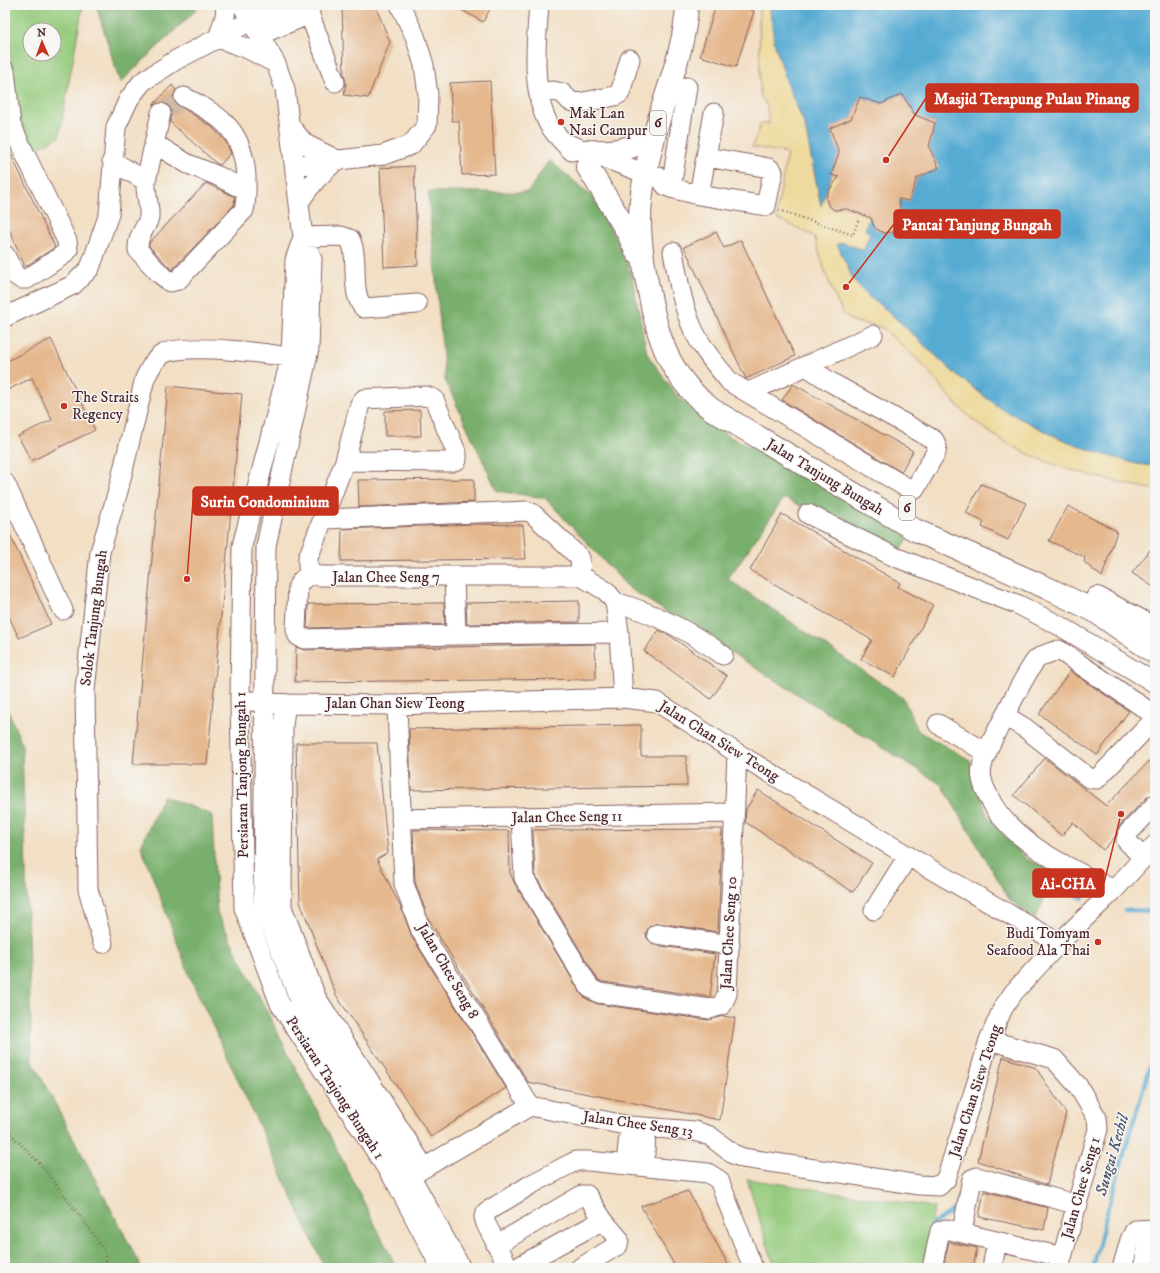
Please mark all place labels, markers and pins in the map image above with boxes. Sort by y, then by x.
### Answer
callout: Masjid Terapung Pulau Pinang [926,84,1138,112]
place label: Mak Lan Nasi Campur [569,104,648,140]
marker: Mak Lan Nasi Campur [556,117,566,127]
callout: Pantai Tanjung Bungah [894,210,1060,238]
place label: The Straits Regency [72,388,139,424]
marker: The Straits Regency [59,401,69,411]
callout: Surin Condominium [193,487,338,515]
callout: Ai-CHA [1033,869,1104,897]
place label: Budi Tomyam Seafood Ala Thai [986,924,1090,960]
marker: Budi Tomyam Seafood Ala Thai [1093,937,1103,947]

